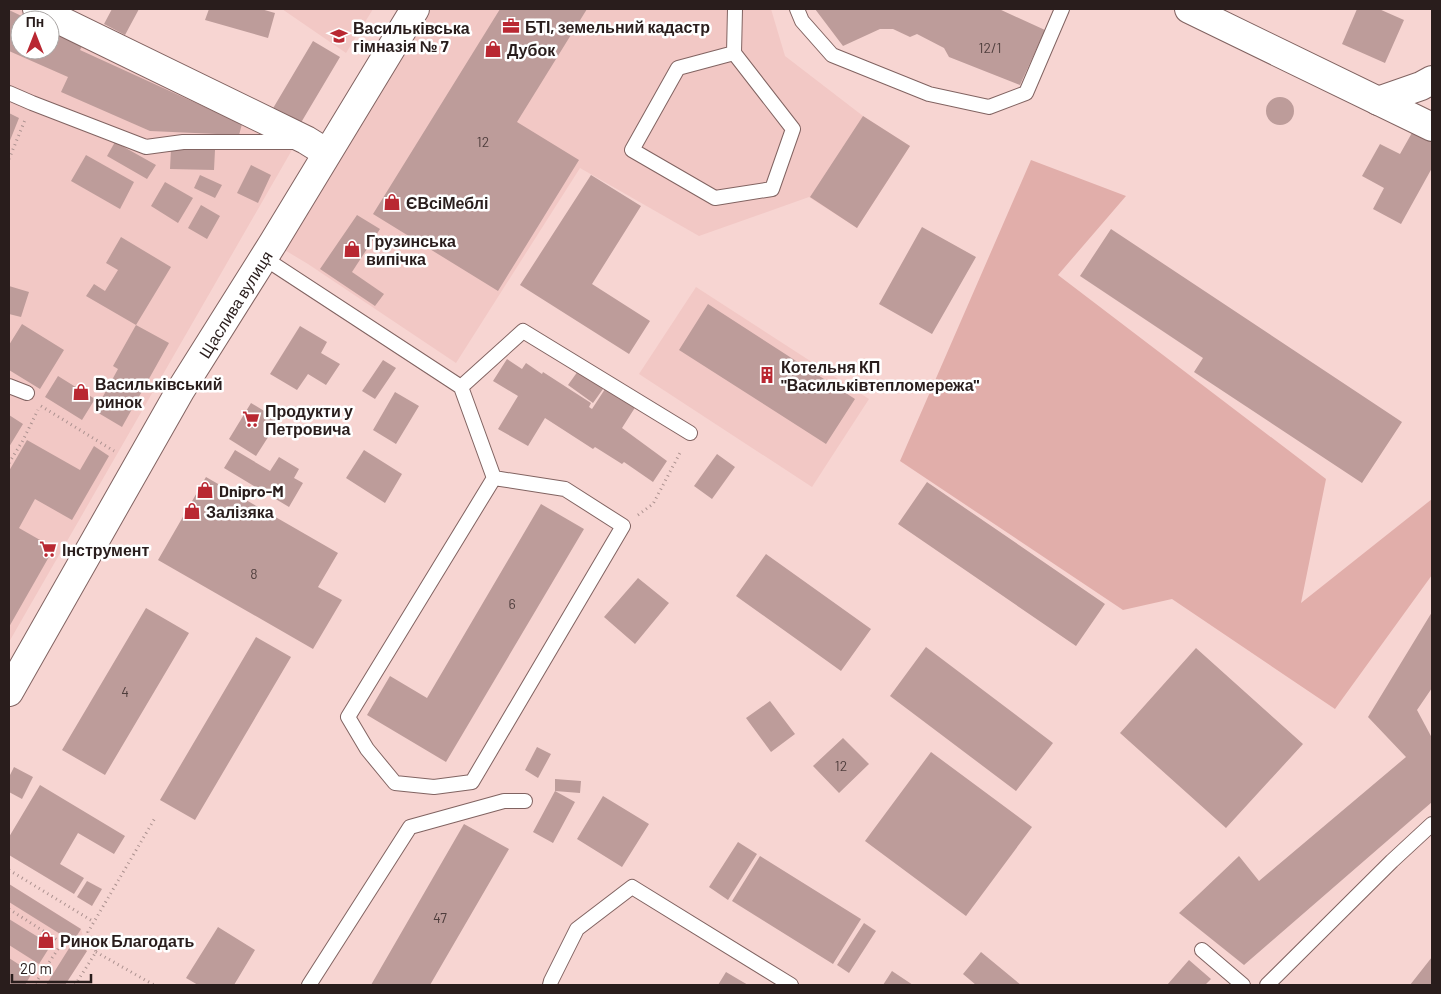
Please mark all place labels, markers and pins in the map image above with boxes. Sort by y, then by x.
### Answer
office icon: БТІ, земельний кадастр [501,16,521,36]
place label: БТІ, земельний кадастр [525,17,710,36]
place label: Васильківська гімназія № 7 [353,18,470,55]
school or university icon: Васильківська гімназія № 7 [329,26,349,46]
shop icon: Дубок [483,39,503,59]
place label: Дубок [507,40,556,59]
shop icon: ЄВсіМеблі [382,192,402,212]
place label: ЄВсіМеблі [406,193,488,212]
place label: Грузинська випічка [366,231,456,268]
shop icon: Грузинська випічка [342,239,362,259]
place label: Котельня КП "Васильківтепломережа" [781,357,980,394]
building icon: Котельня КП "Васильківтепломережа" [757,365,777,385]
place label: Васильківський ринок [95,374,223,411]
shop icon: Васильківський ринок [71,382,91,402]
place label: Продукти у Петровича [265,401,353,438]
supermarket icon: Продукти у Петровича [241,409,261,429]
shop icon: Dnipro-M [195,480,215,500]
place label: Dnipro-M [219,481,284,500]
shop icon: Залізяка [182,501,202,521]
place label: Залізяка [206,502,274,521]
supermarket icon: Інструмент [38,539,58,559]
place label: Інструмент [62,540,149,559]
shop icon: Ринок Благодать [36,930,56,950]
place label: Ринок Благодать [60,931,195,950]

